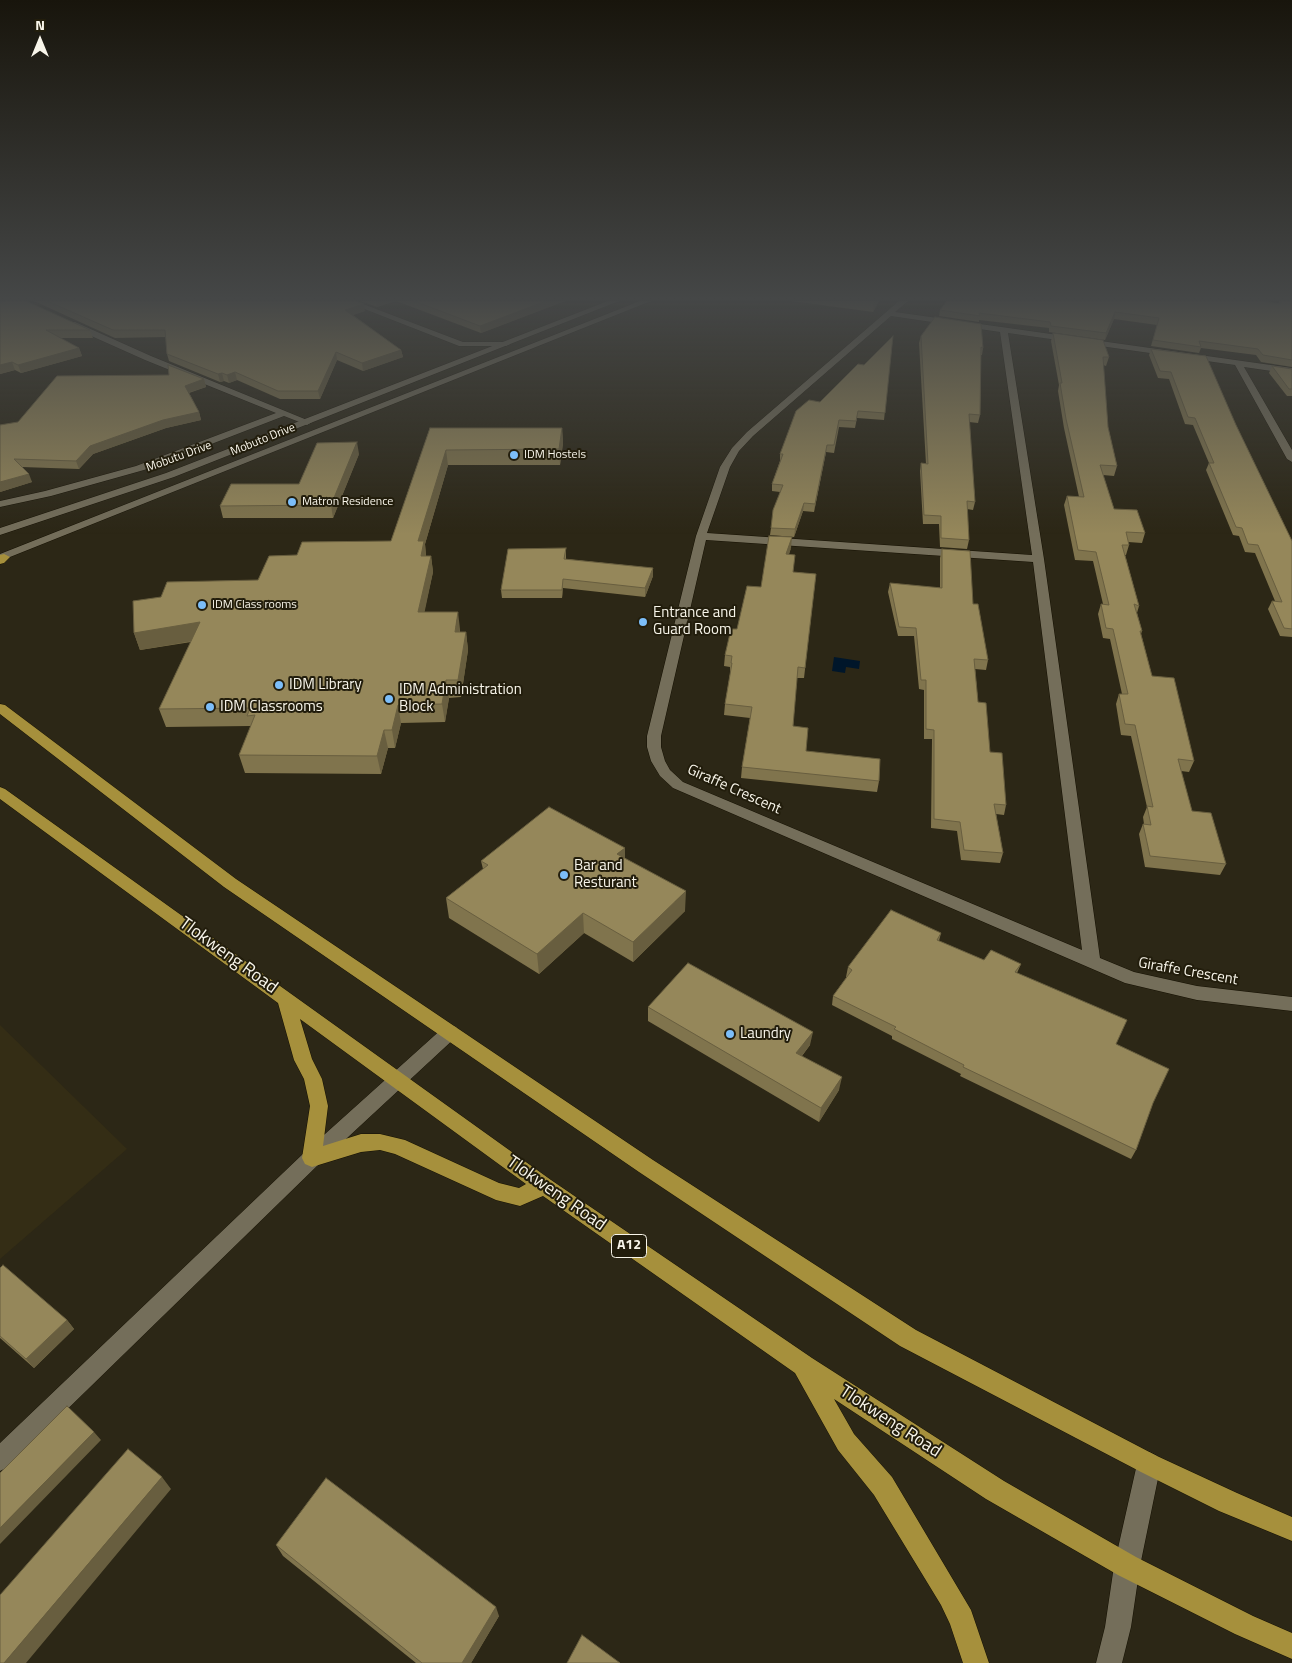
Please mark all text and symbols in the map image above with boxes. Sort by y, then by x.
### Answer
text: N [35,14,45,35]
north arrow [15,15,65,65]
street label: Mobuto Drive [229,420,297,460]
street label: Mobutu Drive [144,439,214,475]
place label: IDM Hostels [524,448,586,462]
marker: IDM Hostels [508,449,520,461]
place label: Matron Residence [302,495,393,509]
marker: Matron Residence [286,496,298,508]
place label: IDM Class rooms [212,598,297,612]
marker: IDM Class rooms [196,599,208,611]
place label: Entrance and Guard Room [653,604,736,639]
marker: Entrance and Guard Room [637,616,649,628]
place label: IDM Library [289,676,362,694]
marker: IDM Library [273,679,285,691]
place label: IDM Administration Block [399,681,522,716]
marker: IDM Administration Block [383,693,395,705]
place label: IDM Classrooms [220,698,323,716]
marker: IDM Classrooms [204,701,216,713]
street label: Giraffe Crescent [684,761,784,819]
place label: Bar and Resturant [574,857,637,892]
marker: Bar and Resturant [558,869,570,881]
street label: Tlokweng Road [175,913,281,999]
street label: Giraffe Crescent [1137,954,1239,990]
place label: Laundry [740,1025,791,1043]
marker: Laundry [724,1028,736,1040]
street label: Tlokweng Road [502,1152,610,1236]
road number: A12 [612,1234,646,1258]
street label: Tlokweng Road [835,1381,945,1463]

